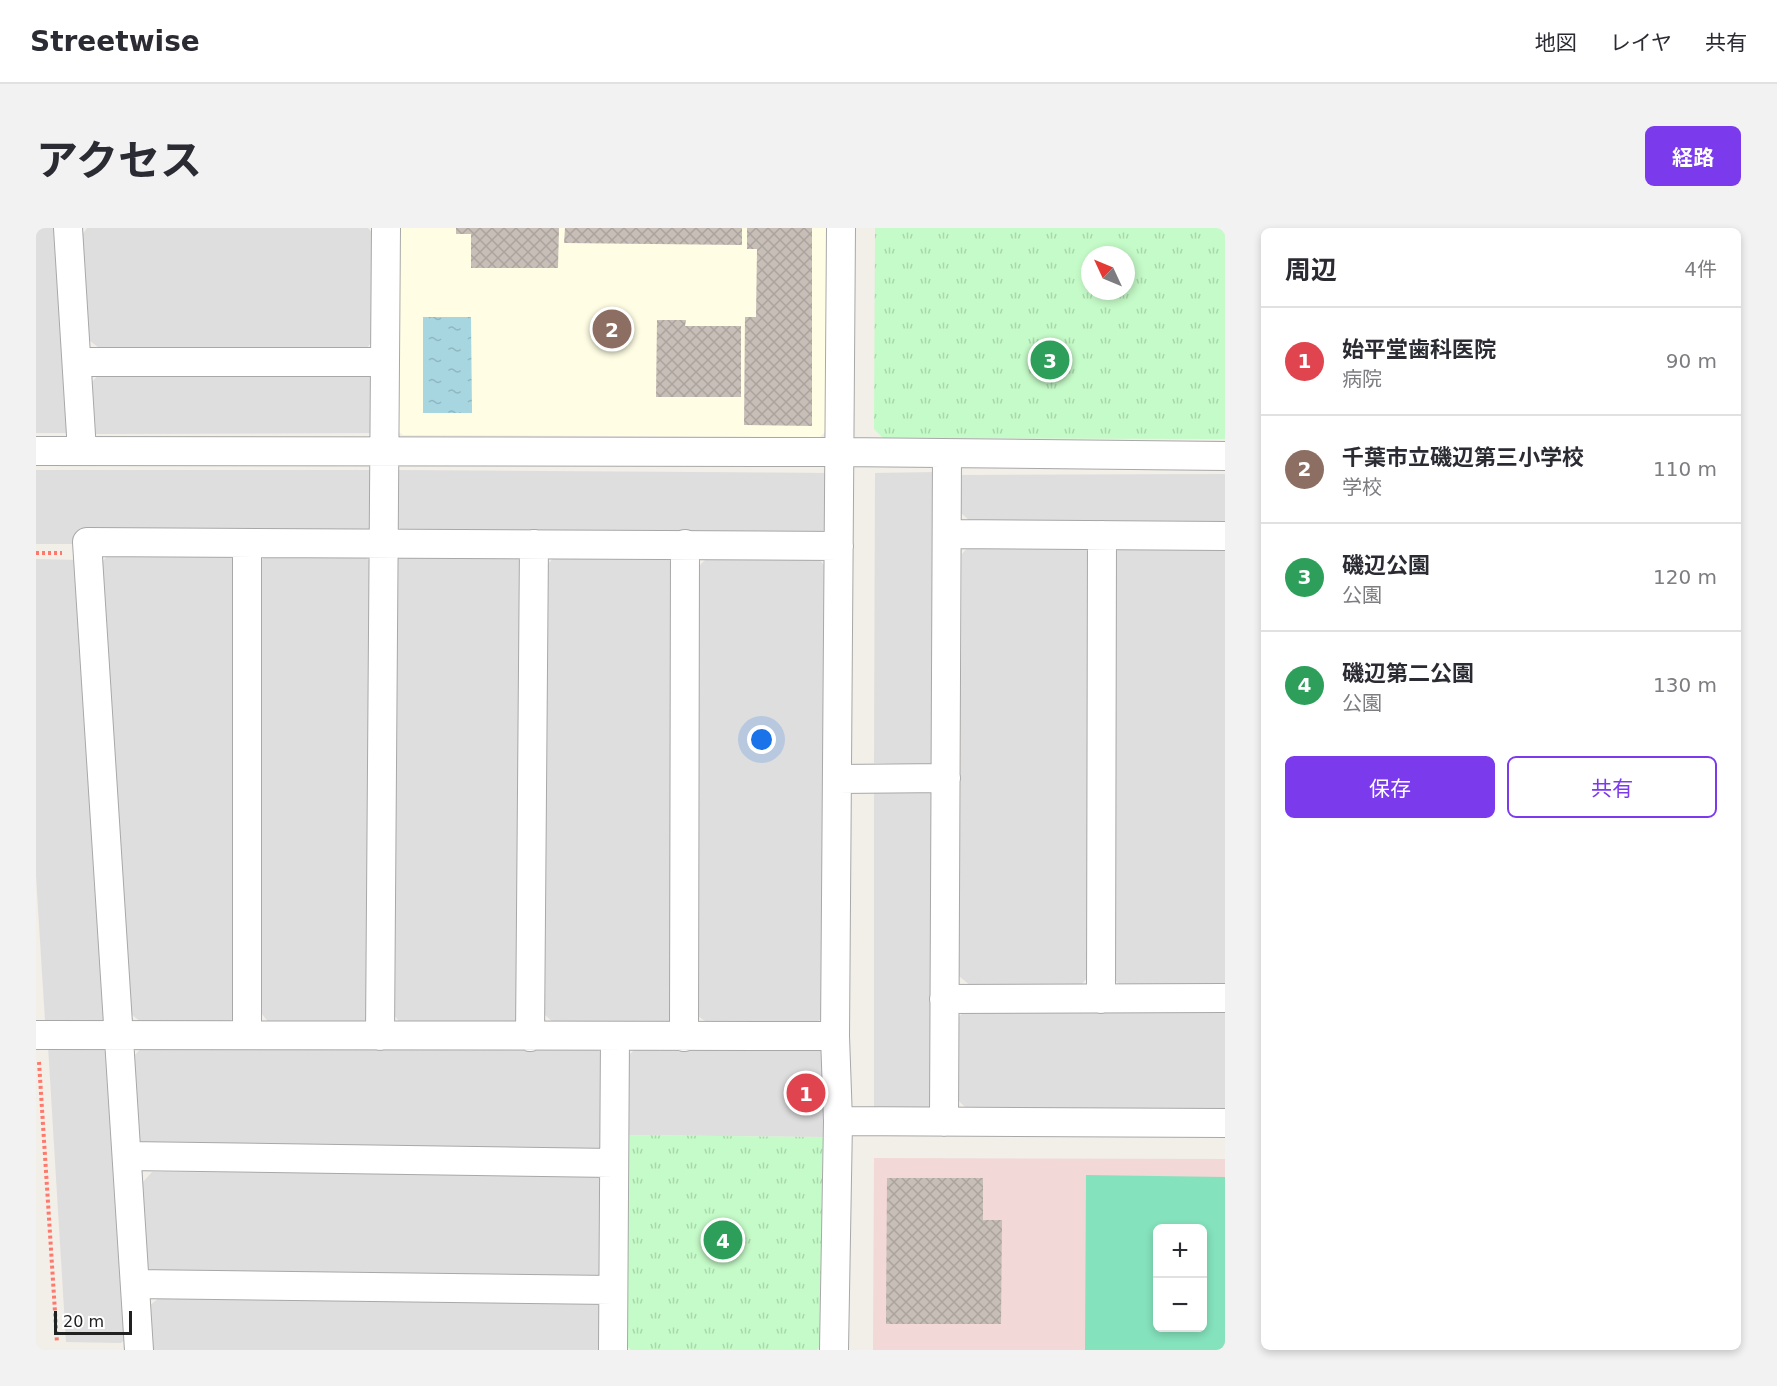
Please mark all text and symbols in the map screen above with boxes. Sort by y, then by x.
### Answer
text: Streetwise [30,25,200,58]
text: 地図 [1535,31,1577,55]
text: レイヤ [1610,31,1672,55]
text: 共有 [1705,31,1747,55]
button: 経路 [1645,126,1741,186]
text: アクセス [36,136,202,185]
north arrow [1081,246,1135,300]
text: 周辺 [1285,255,1337,285]
text: 4件 [1684,257,1717,281]
pin: 2 [592,306,632,352]
text: 始平堂歯科医院 [1342,337,1496,362]
pin: 3 [1030,338,1070,382]
text: 1 [1298,349,1311,373]
text: 90 m [1666,349,1717,373]
text: 病院 [1342,367,1382,391]
text: 千葉市立磯辺第三小学校 [1342,445,1584,470]
text: 2 [1298,457,1311,481]
text: 110 m [1653,457,1717,481]
text: 学校 [1342,475,1382,499]
text: 磯辺公園 [1342,553,1430,578]
text: 3 [1298,565,1311,589]
text: 120 m [1653,565,1717,589]
text: 公園 [1342,583,1382,607]
text: 磯辺第二公園 [1342,661,1474,686]
text: 4 [1298,673,1311,697]
text: 130 m [1653,673,1717,697]
text: 公園 [1342,691,1382,715]
your location [747,725,776,754]
button: 保存 [1285,756,1495,818]
button: 共有 [1507,756,1717,818]
pin: 1 [786,1070,826,1116]
pin: 4 [704,1218,742,1262]
map controls [1153,1224,1207,1332]
button: + [1153,1224,1207,1278]
button: − [1153,1278,1207,1332]
scale bar [54,1308,132,1336]
text: 20 m [63,1312,104,1331]

